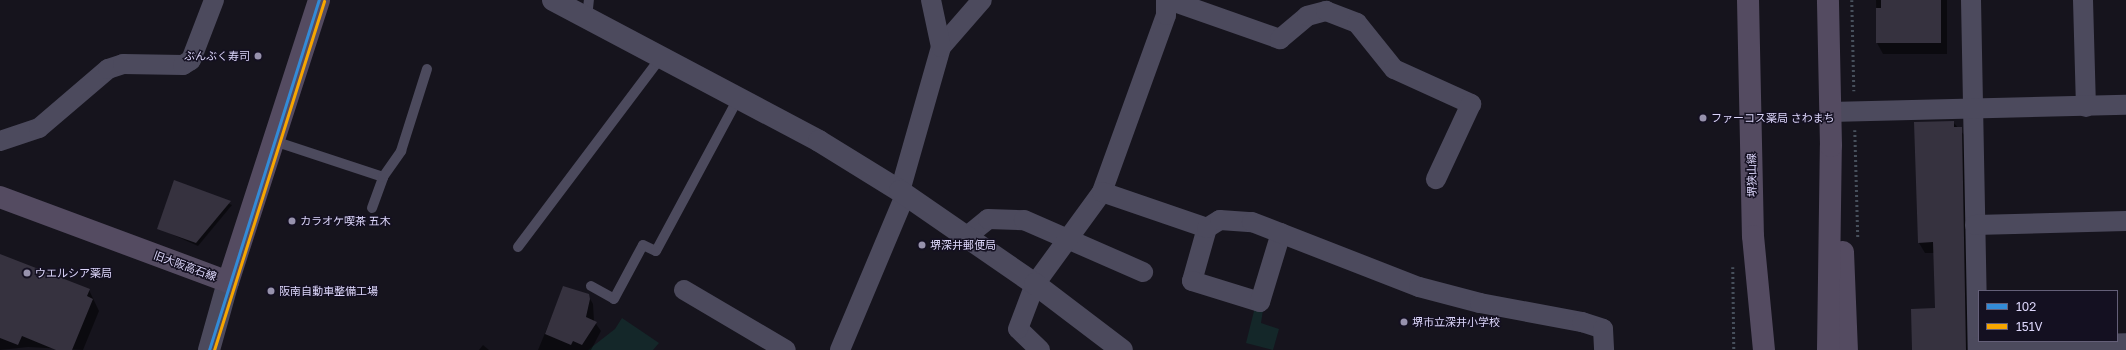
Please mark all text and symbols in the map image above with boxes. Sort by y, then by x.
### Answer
place label: ぶんぶく寿司 [184,49,250,63]
marker: ぶんぶく寿司 [253,51,263,61]
place label: ファーコス薬局 さわまち [1711,111,1835,125]
marker: ファーコス薬局 さわまち [1698,113,1708,123]
street label: 堺狭山線 [1745,153,1759,197]
place label: カラオケ喫茶 五木 [300,214,391,228]
marker: カラオケ喫茶 五木 [287,216,297,226]
place label: 堺深井郵便局 [930,238,996,252]
marker: 堺深井郵便局 [917,240,927,250]
street label: 旧大阪高石線 [152,249,218,283]
place label: ウエルシア薬局 [35,266,112,280]
marker: ウエルシア薬局 [22,268,32,278]
place label: 阪南自動車整備工場 [279,284,378,298]
marker: 阪南自動車整備工場 [266,286,276,296]
legend [1978,290,2118,342]
text: 102 [2016,299,2036,314]
place label: 堺市立深井小学校 [1412,315,1500,329]
marker: 堺市立深井小学校 [1399,317,1409,327]
text: 151V [2016,319,2043,334]

